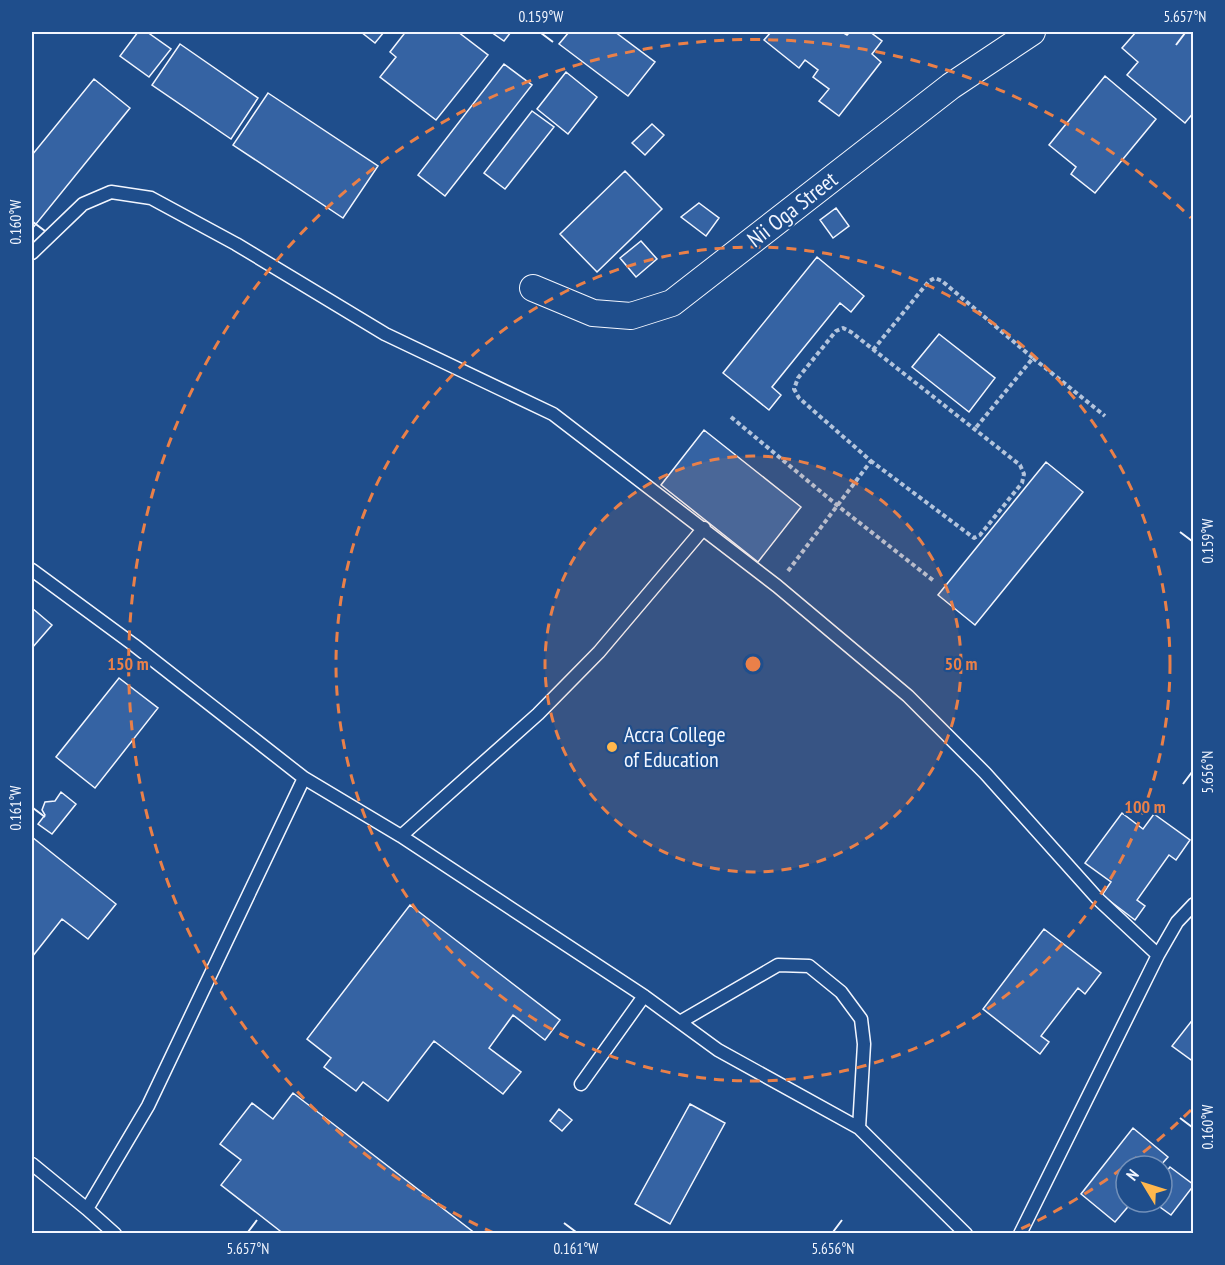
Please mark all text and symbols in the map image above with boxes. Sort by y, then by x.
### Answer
text: 0.159°W [519,7,563,26]
text: 5.657°N [1164,7,1206,26]
street label: Nii Oga Street [741,165,843,253]
text: 0.160°W [6,200,25,244]
text: 0.159°W [1198,519,1217,563]
text: 150 m [107,652,149,675]
text: 50 m [945,652,977,675]
centre of rings [743,654,763,674]
place label: Accra College of Education [624,720,726,773]
marker: Accra College of Education [605,740,619,754]
text: 5.656°N [1198,751,1217,793]
text: 0.161°W [6,786,25,830]
text: 100 m [1124,795,1166,818]
text: 0.160°W [1198,1105,1217,1149]
north arrow [1114,1154,1174,1214]
text: N [1122,1165,1143,1184]
text: 5.657°N [227,1239,269,1258]
text: 0.161°W [554,1239,598,1258]
text: 5.656°N [812,1239,854,1258]

